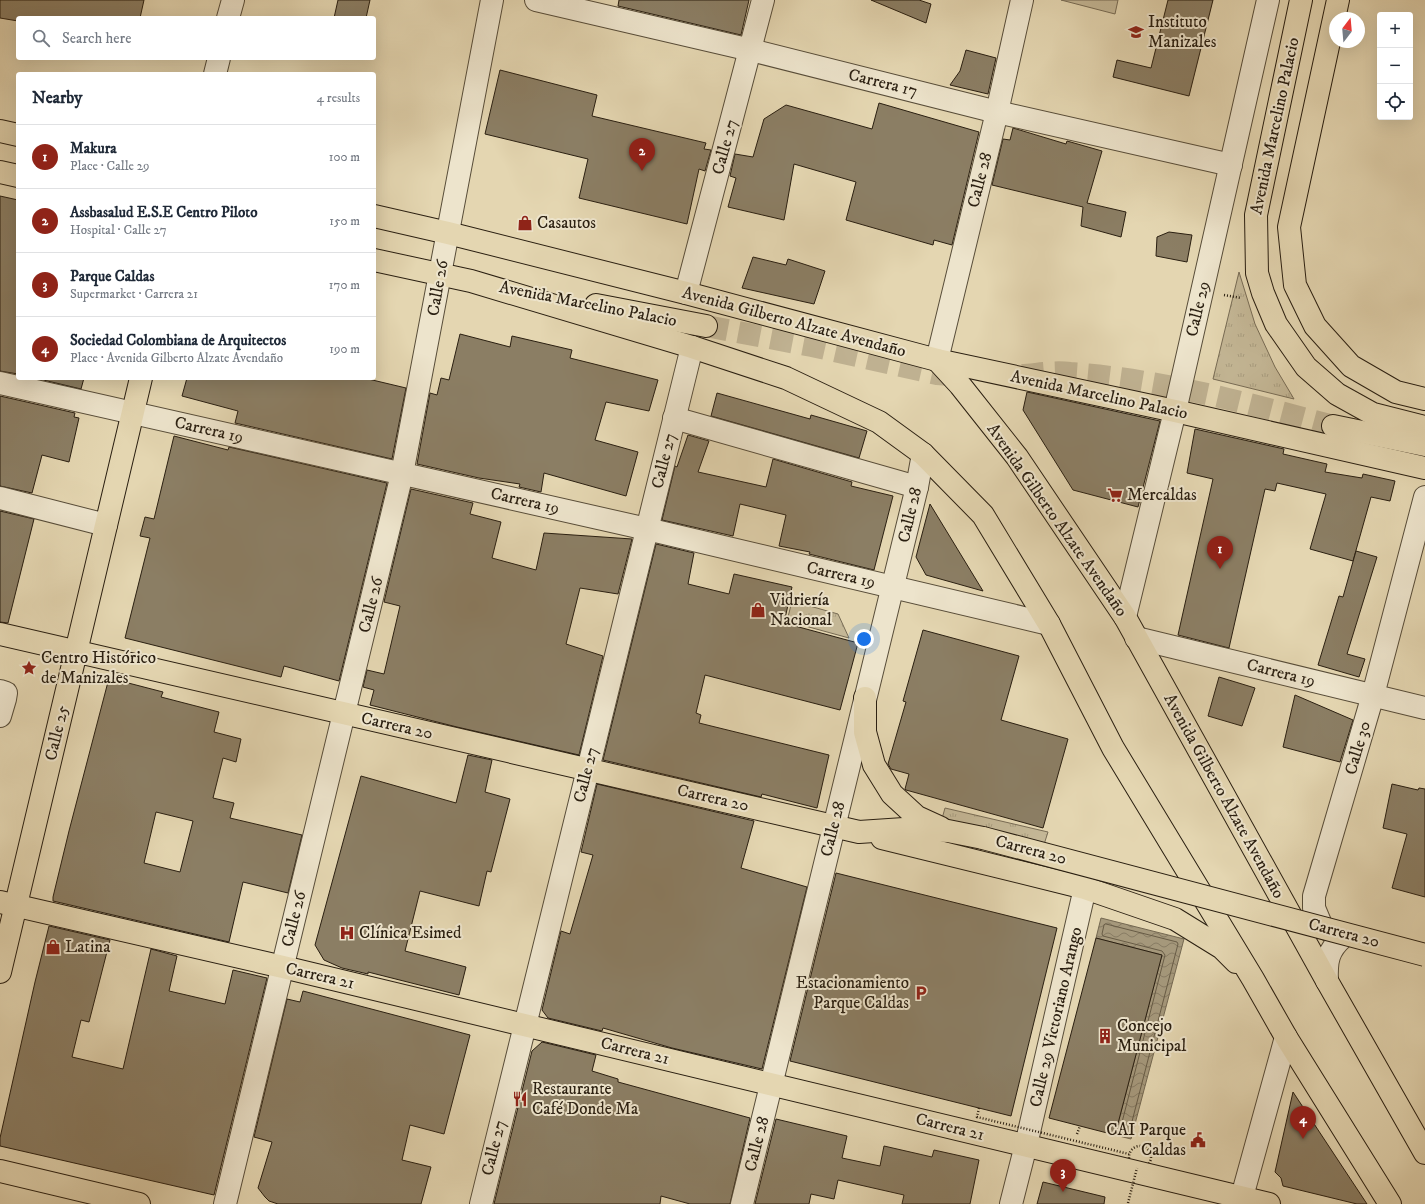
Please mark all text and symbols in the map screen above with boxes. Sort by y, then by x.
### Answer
place label: Instituto Manizales [1148,11,1217,53]
north arrow [1329,12,1365,48]
map controls [1377,12,1413,120]
button: + [1377,12,1413,48]
search box [16,16,376,60]
school or university icon: Instituto Manizales [1127,23,1145,41]
icon: search [30,27,52,49]
text: Search here [62,29,131,48]
street label: Avenida Marcelino Palacio [1245,35,1305,217]
button: − [1377,48,1413,84]
street label: Carrera 17 [846,64,920,102]
button: locate [1377,84,1413,120]
text: Nearby [32,87,82,109]
text: 4 results [317,90,360,106]
street label: Calle 27 [707,117,743,177]
pin: 2 [629,138,655,171]
text: Makura [70,139,117,158]
text: 1 [43,149,47,165]
text: 100 m [329,149,360,165]
street label: Calle 28 [963,150,997,210]
text: Place · Calle 29 [70,158,150,174]
text: Assbasalud E.S.E Centro Piloto [70,203,257,222]
place label: Casautos [537,212,596,234]
text: 2 [42,213,48,229]
text: 150 m [329,213,360,229]
shop icon: Casautos [516,214,534,232]
text: Hospital · Calle 27 [70,222,167,238]
street label: Calle 26 [422,257,454,318]
text: Parque Caldas [70,267,154,286]
street label: Avenida Marcelino Palacio [497,276,679,332]
text: 3 [43,277,47,293]
text: 170 m [329,277,360,293]
street label: Calle 29 [1181,279,1215,339]
street label: Avenida Gilberto Alzate Avendaño [680,281,908,363]
text: Supermarket · Carrera 21 [70,286,198,302]
text: Sociedad Colombiana de Arquitectos [70,331,286,350]
text: 4 [41,341,49,357]
text: 190 m [329,341,360,357]
text: Place · Avenida Gilberto Alzate Avendaño [70,350,283,366]
street label: Avenida Marcelino Palacio [1008,365,1190,425]
street label: Carrera 19 [172,411,246,449]
street label: Avenida Gilberto Alzate Avendaño [982,419,1132,621]
street label: Calle 27 [647,431,681,491]
street label: Carrera 19 [488,482,562,520]
place label: Mercaldas [1127,484,1197,506]
street label: Calle 28 [893,485,927,545]
supermarket icon: Mercaldas [1106,486,1124,504]
pin: 1 [1207,536,1233,569]
street label: Carrera 19 [804,556,878,594]
street label: Calle 26 [353,574,389,635]
place label: Vidriería Nacional [769,589,832,631]
shop icon: Vidriería Nacional [749,601,767,619]
your location [854,629,874,649]
place label: Centro Histórico de Manizales [41,647,156,689]
street label: Carrera 19 [1244,654,1318,692]
place icon: Centro Histórico de Manizales [20,659,38,677]
street label: Avenida Gilberto Alzate Avendaño [1158,690,1290,902]
street label: Calle 25 [40,703,74,763]
street label: Carrera 20 [359,707,435,745]
street label: Calle 30 [1340,719,1376,777]
street label: Calle 27 [569,745,603,805]
street label: Carrera 20 [675,779,751,817]
street label: Calle 28 [816,799,850,859]
street label: Carrera 20 [993,830,1069,870]
street label: Calle 26 [276,888,312,949]
street label: Carrera 20 [1306,913,1382,953]
place label: Clínica Esimed [359,922,462,944]
hospital icon: Clínica Esimed [338,924,356,942]
street label: Calle 29 Victoriano Arango [1025,925,1087,1109]
place label: Latina [65,936,111,958]
shop icon: Latina [44,938,62,956]
street label: Carrera 21 [283,957,357,995]
place label: Estacionamiento Parque Caldas [796,972,909,1014]
parking icon: Estacionamiento Parque Caldas [912,984,930,1002]
place label: Concejo Municipal [1117,1015,1186,1057]
building icon: Concejo Municipal [1096,1027,1114,1045]
street label: Carrera 21 [598,1032,672,1070]
place label: Restaurante Café Donde Ma [532,1078,639,1120]
restaurant icon: Restaurante Café Donde Ma [511,1090,529,1108]
pin: 4 [1290,1106,1316,1139]
street label: Carrera 21 [913,1108,987,1146]
street label: Calle 28 [740,1114,774,1174]
street label: Calle 27 [477,1118,511,1178]
place label: CAI Parque Caldas [1106,1119,1186,1161]
public building icon: CAI Parque Caldas [1189,1131,1207,1149]
pin: 3 [1050,1159,1076,1192]

